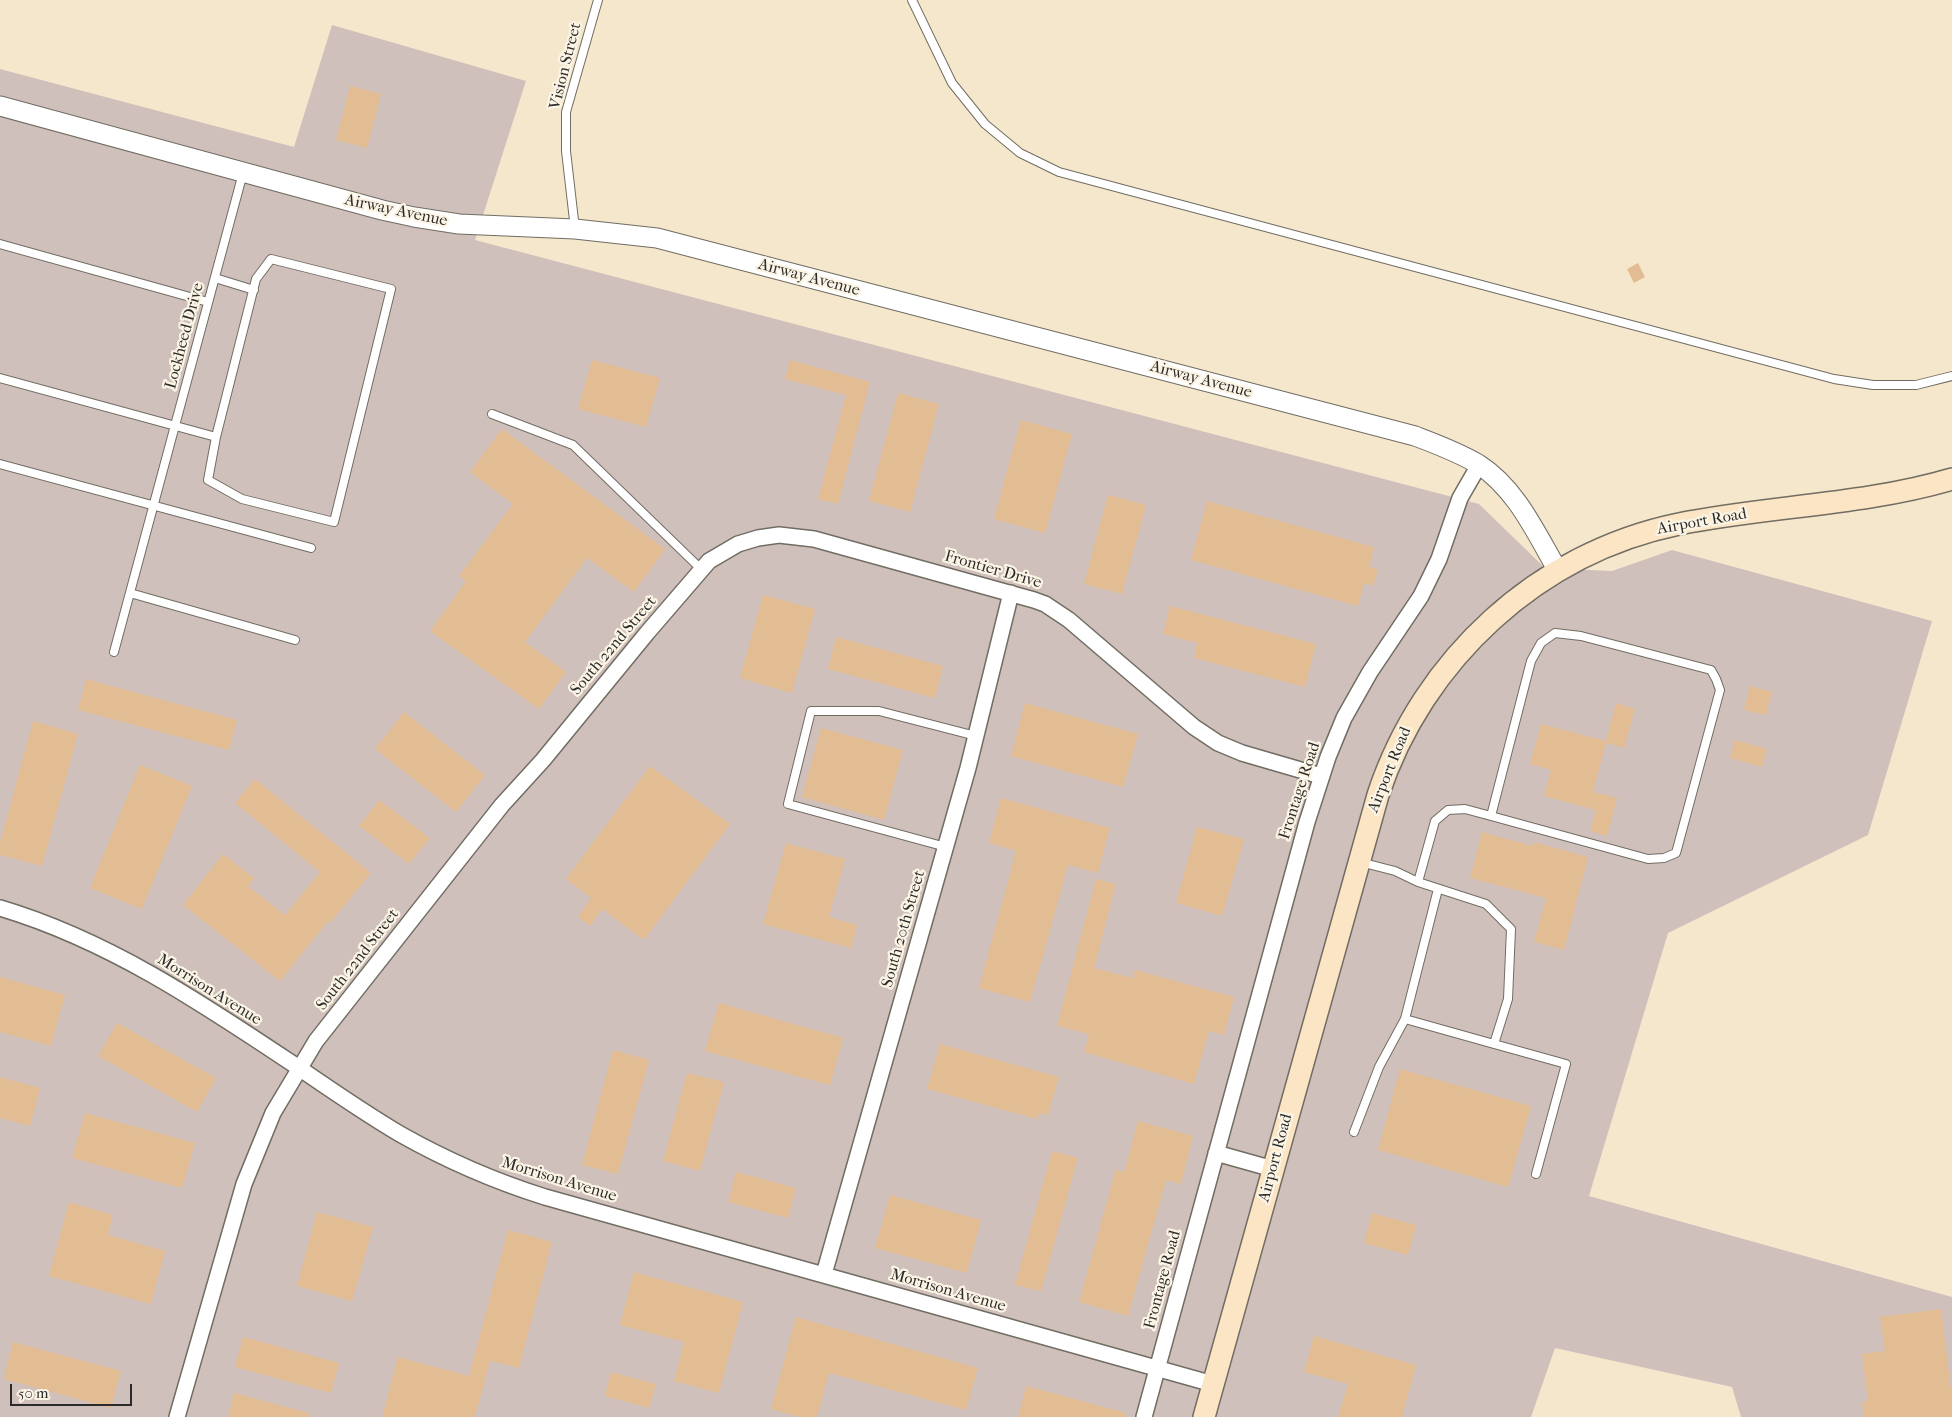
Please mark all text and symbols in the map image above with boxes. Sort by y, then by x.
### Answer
street label: Vision Street [546,21,586,111]
street label: Airway Avenue [343,191,449,231]
street label: Airway Avenue [756,255,862,301]
street label: Lockheed Drive [162,281,208,391]
street label: Airway Avenue [1148,357,1254,403]
street label: Airport Road [1656,505,1748,539]
street label: Frontier Drive [942,547,1044,593]
street label: South 22nd Street [567,593,661,699]
street label: Airport Road [1364,724,1416,816]
street label: Frontage Road [1275,740,1325,842]
street label: South 20th Street [878,868,930,990]
street label: South 22nd Street [312,905,404,1015]
street label: Morrison Avenue [153,950,265,1030]
street label: Airport Road [1255,1112,1297,1204]
street label: Morrison Avenue [499,1153,619,1207]
street label: Frontage Road [1141,1229,1185,1331]
street label: Morrison Avenue [888,1265,1008,1317]
scale bar [12,1374,135,1406]
text: 50 m [18,1384,48,1402]

